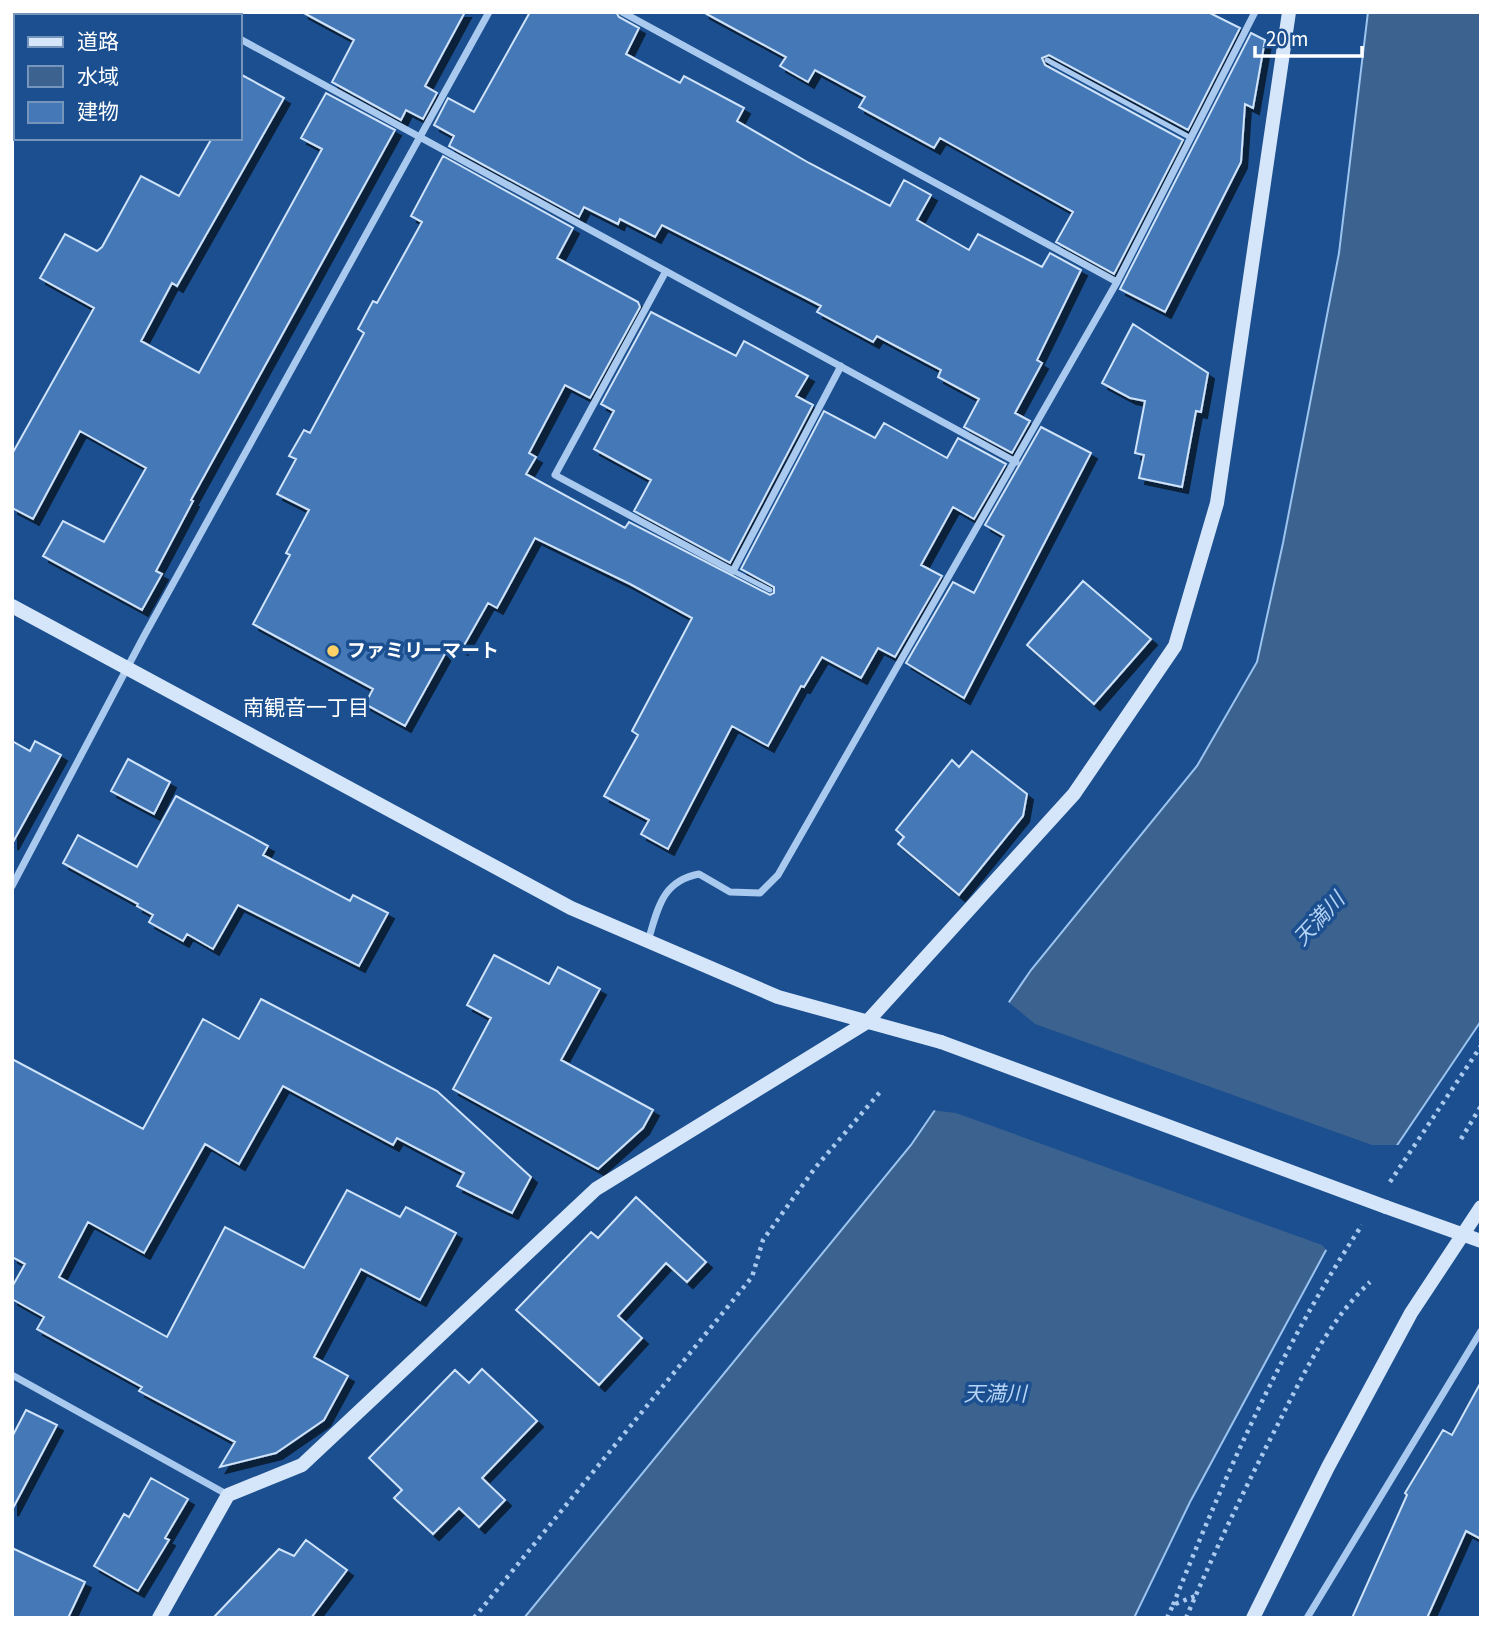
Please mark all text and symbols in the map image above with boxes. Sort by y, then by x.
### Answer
legend [14,14,242,140]
scale bar [1255,14,1362,58]
text: 20 m [1266,24,1308,54]
text: 道路 [77,27,119,57]
text: 水域 [77,62,119,92]
text: 建物 [77,97,119,127]
place label: ファミリーマート [347,638,499,665]
marker: ファミリーマート [325,643,341,659]
district label: 南観音一丁目 [243,693,369,723]
water label: 天満川 [1287,884,1353,952]
water label: 天満川 [964,1379,1028,1409]

